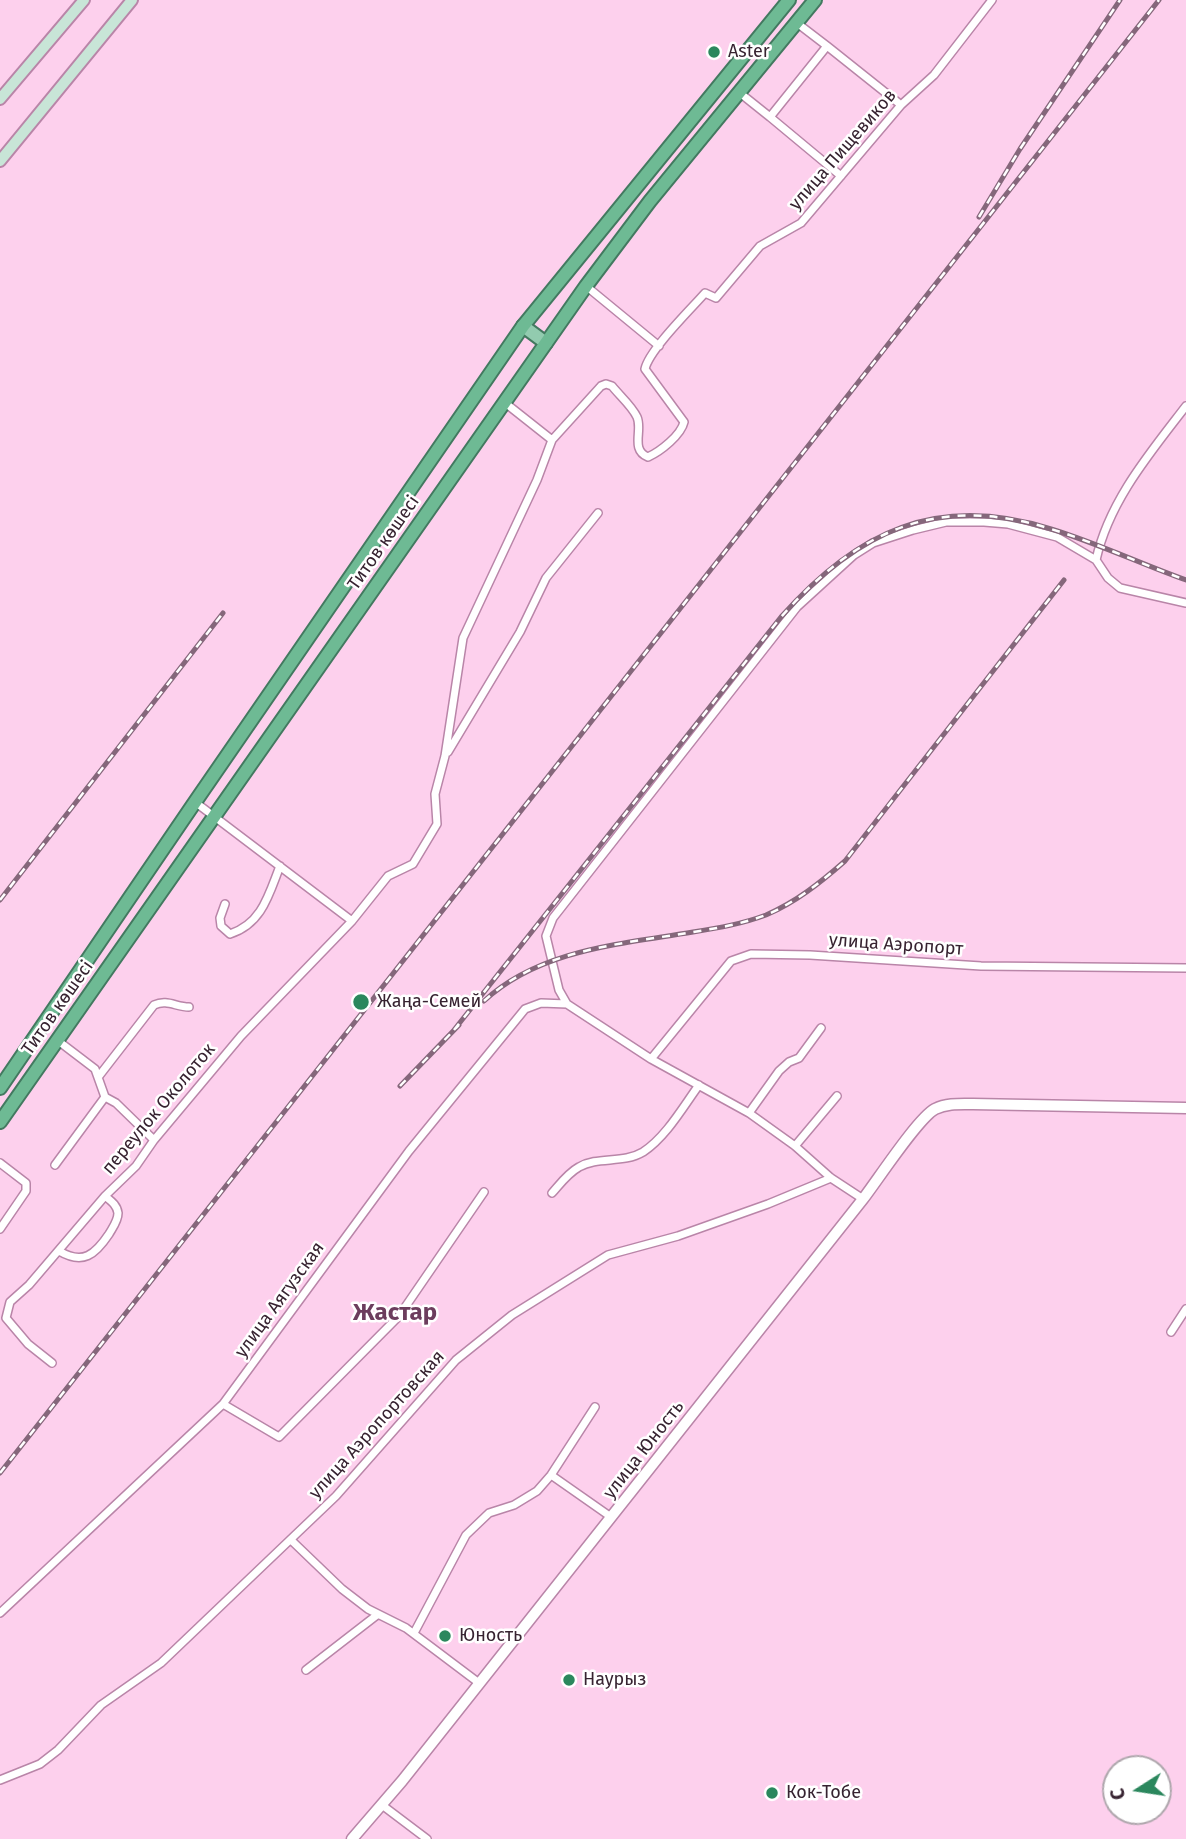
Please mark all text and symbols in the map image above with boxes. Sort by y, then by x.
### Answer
place label: Aster [728,41,770,63]
marker: Aster [706,44,722,60]
street label: улица Пищевиков [785,85,901,215]
street label: Титов көшесі [344,492,424,594]
street label: улица Аэропорт [828,930,964,960]
street label: Титов көшесі [18,957,98,1059]
place label: Жаңа-Семей [377,991,481,1013]
marker: Жаңа-Семей [351,992,371,1012]
street label: переулок Околоток [98,1039,220,1179]
street label: улица Аягузская [231,1238,329,1362]
district label: Жастар [353,1299,437,1327]
street label: улица Аэропортовская [305,1346,449,1504]
street label: улица Юность [599,1397,689,1503]
place label: Юность [459,1625,522,1647]
marker: Юность [437,1628,453,1644]
place label: Наурыз [583,1669,647,1691]
marker: Наурыз [561,1672,577,1688]
north arrow [1102,1755,1172,1825]
place label: Кок-Тобе [786,1782,861,1804]
marker: Кок-Тобе [764,1785,780,1801]
text: С [1106,1786,1130,1802]

